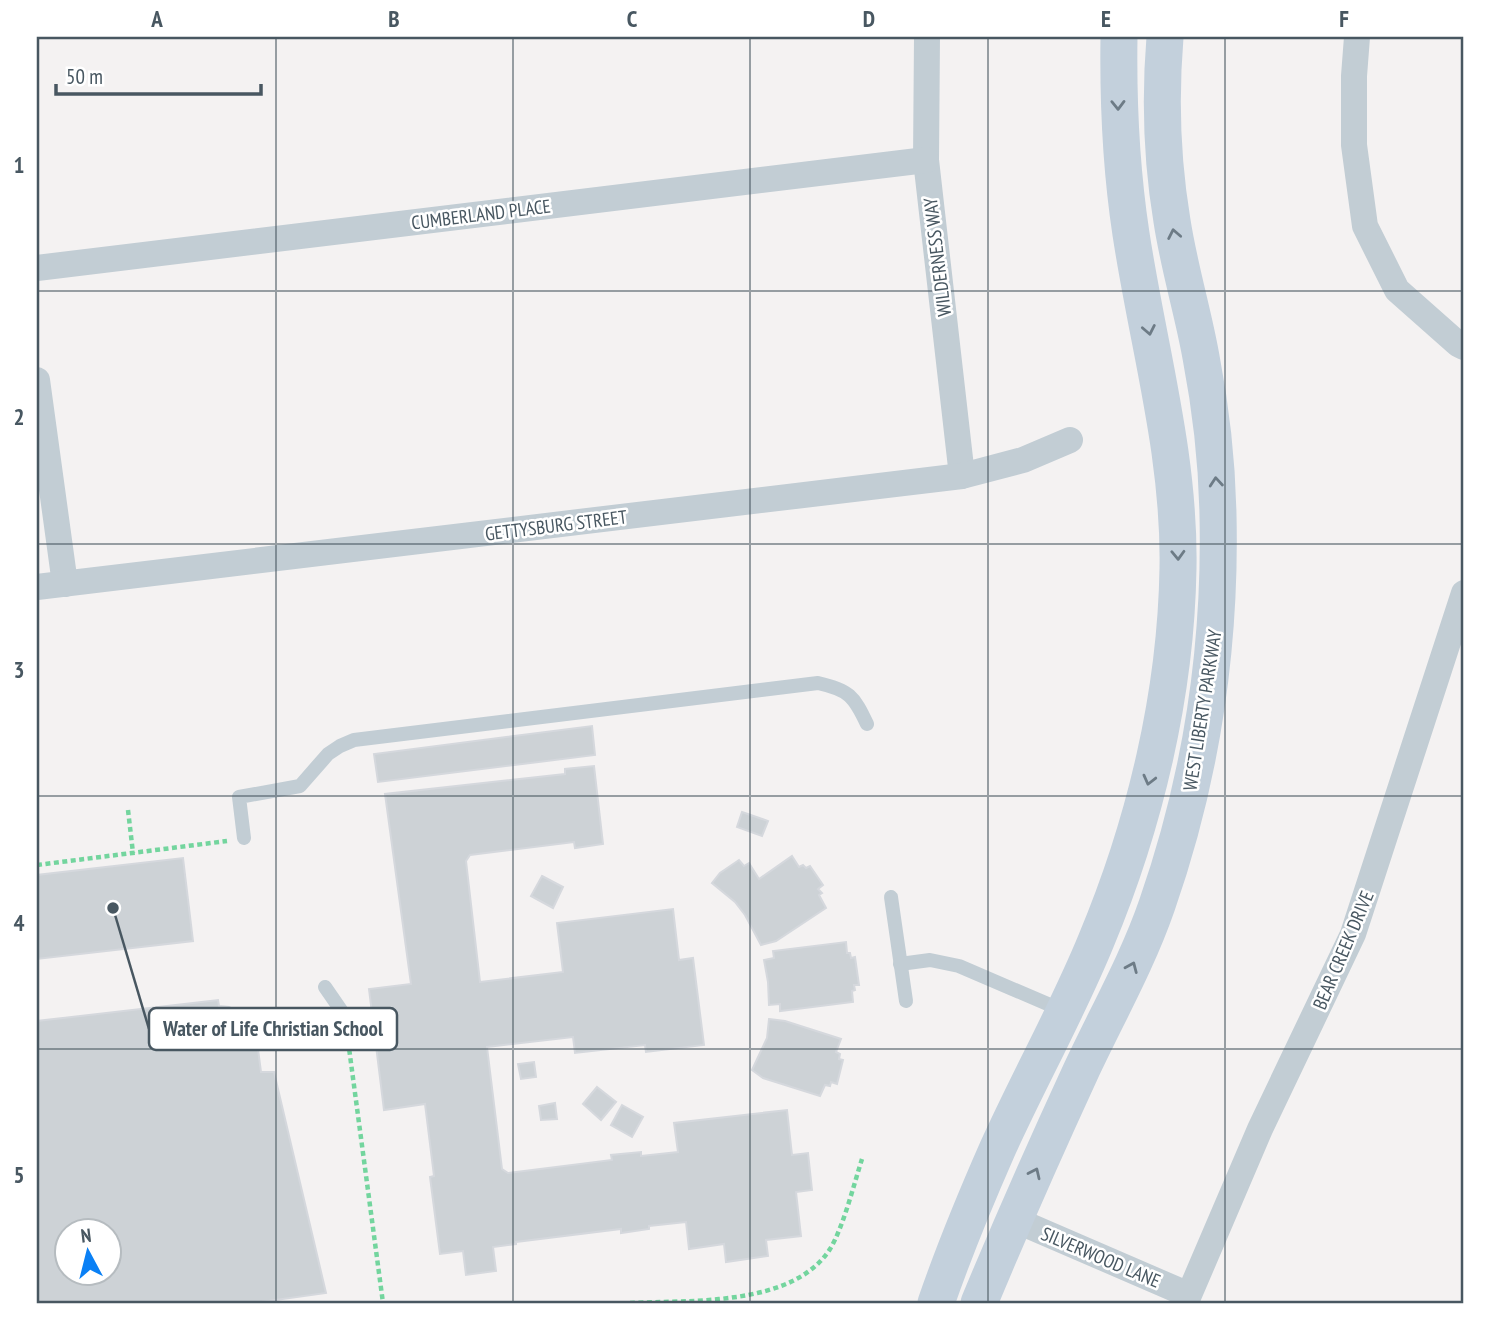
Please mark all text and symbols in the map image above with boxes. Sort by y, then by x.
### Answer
text: A [150,4,163,33]
text: B [388,4,400,33]
text: C [627,4,638,33]
text: D [863,4,875,33]
text: E [1101,4,1111,33]
text: F [1339,4,1349,33]
scale bar [56,52,261,96]
text: 50 m [66,63,103,90]
one-way arrow [1110,100,1126,111]
text: 1 [14,150,25,179]
street label: CUMBERLAND PLACE [410,194,552,234]
street label: WILDERNESS WAY [918,196,956,318]
one-way arrow [1167,228,1182,240]
one-way arrow [1141,324,1156,336]
text: 2 [14,402,25,431]
one-way arrow [1209,476,1224,487]
street label: GETTYSBURG STREET [484,504,629,546]
one-way arrow [1170,550,1186,561]
street label: WEST LIBERTY PARKWAY [1177,627,1227,792]
text: 3 [14,655,25,684]
one-way arrow [1143,774,1157,786]
street label: BEAR CREEK DRIVE [1307,887,1379,1013]
text: 4 [14,908,25,937]
one-way arrow [1123,962,1137,974]
callout: Water of Life Christian School [149,1008,397,1050]
text: Water of Life Christian School [162,1015,384,1042]
text: 5 [14,1160,25,1189]
one-way arrow [1027,1168,1041,1180]
north arrow [52,1218,122,1288]
street label: SILVERWOOD LANE [1038,1221,1164,1293]
text: N [79,1223,92,1248]

